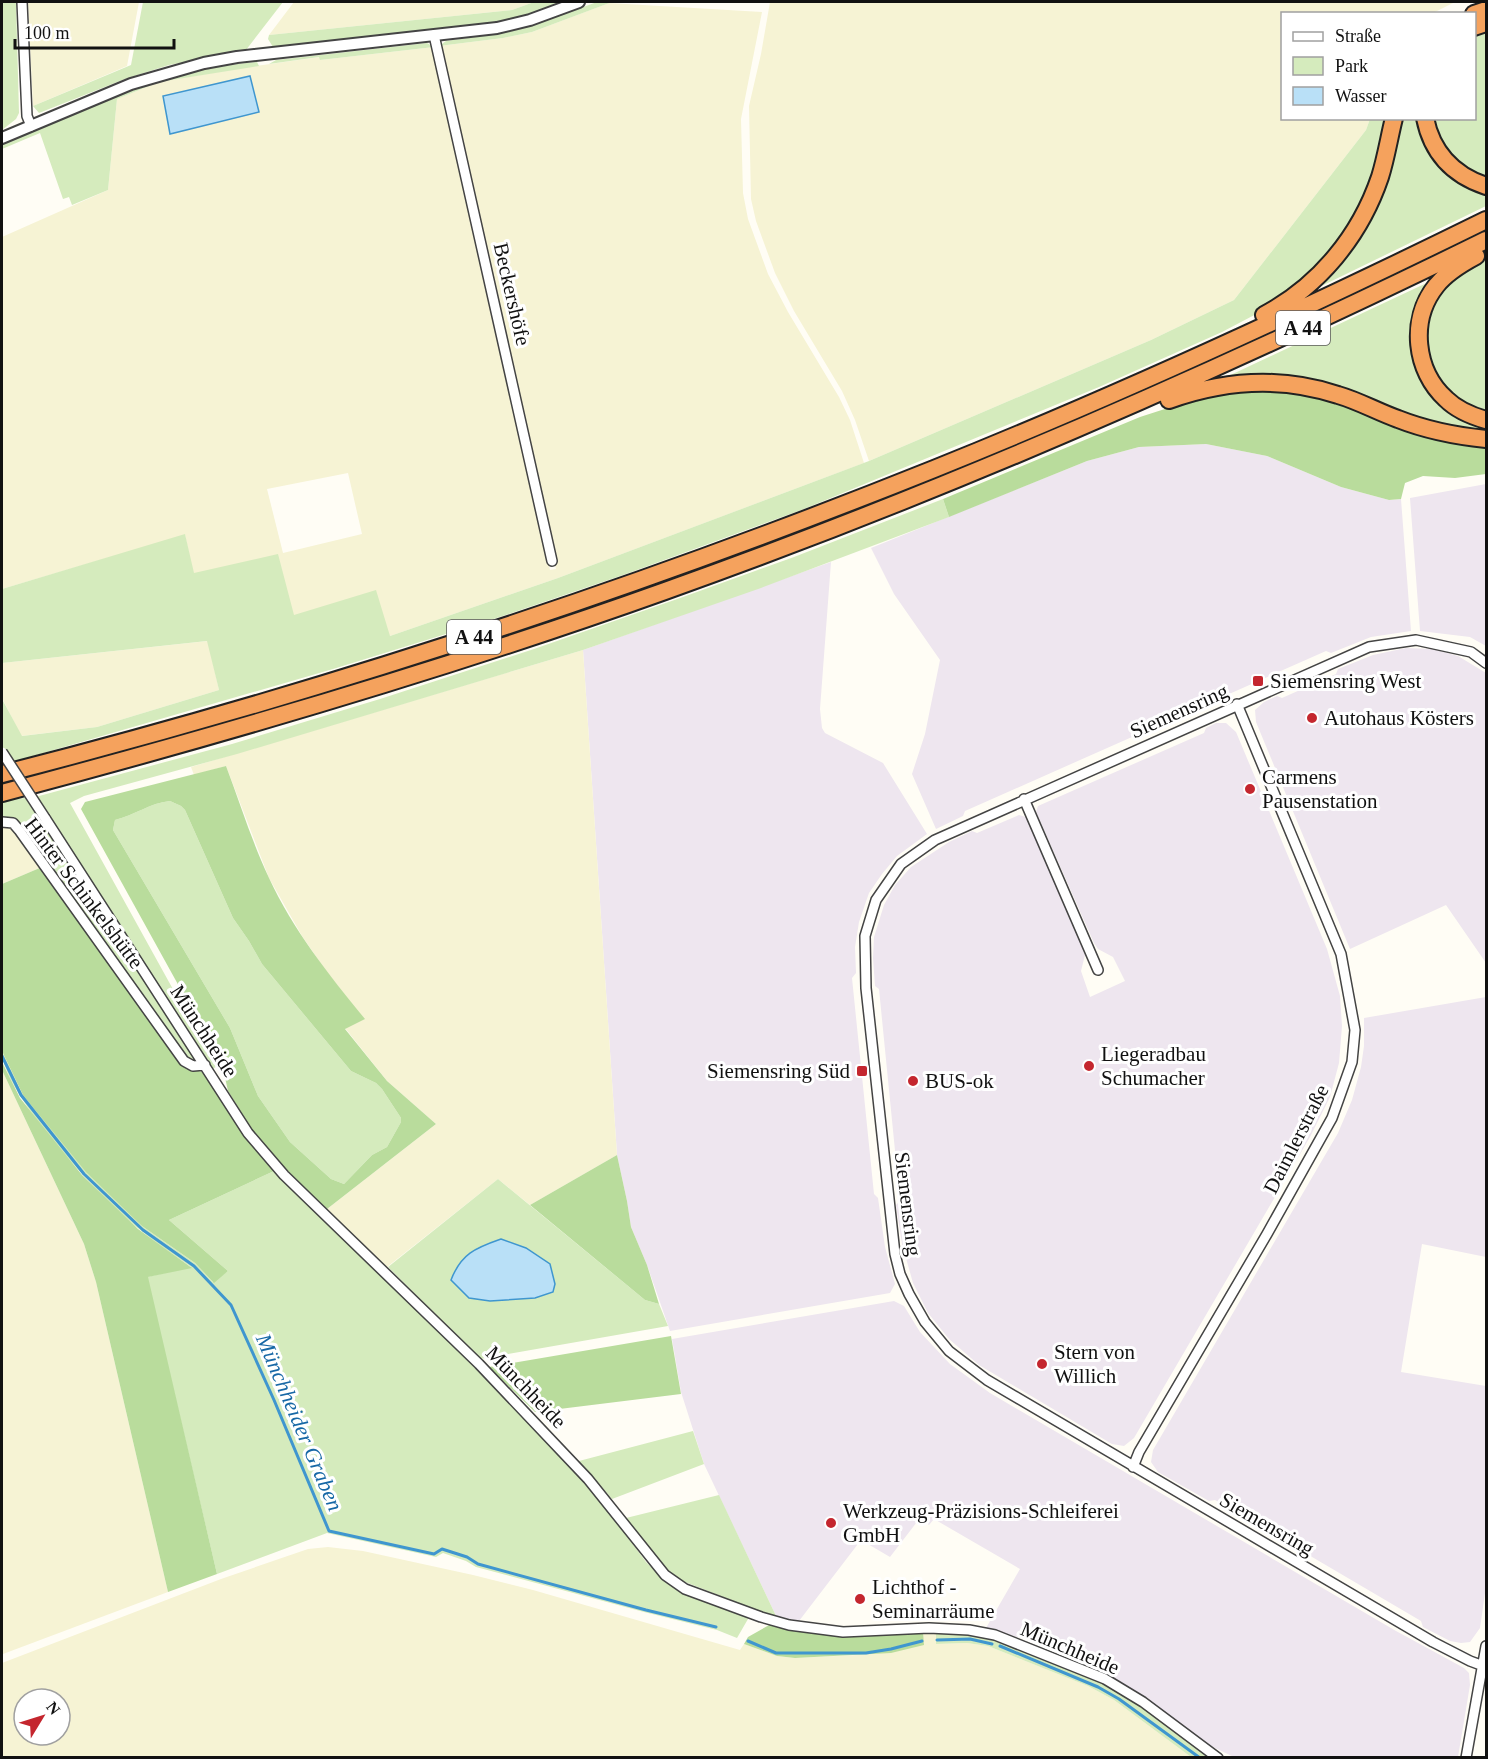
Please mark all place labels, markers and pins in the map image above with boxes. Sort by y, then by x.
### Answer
place label: Siemensring West [1270,669,1421,693]
marker: Siemensring West [1251,674,1265,688]
place label: Autohaus Kösters [1324,706,1474,730]
marker: Autohaus Kösters [1305,711,1319,725]
place label: Carmens Pausenstation [1262,765,1378,813]
marker: Carmens Pausenstation [1243,782,1257,796]
place label: Liegeradbau Schumacher [1101,1042,1206,1090]
place label: Siemensring Süd [707,1059,850,1083]
marker: Liegeradbau Schumacher [1082,1059,1096,1073]
marker: Siemensring Süd [855,1064,869,1078]
place label: BUS-ok [925,1069,994,1093]
marker: BUS-ok [906,1074,920,1088]
place label: Stern von Willich [1054,1340,1136,1388]
marker: Stern von Willich [1035,1357,1049,1371]
place label: Werkzeug-Präzisions-Schleiferei GmbH [843,1499,1119,1547]
marker: Werkzeug-Präzisions-Schleiferei GmbH [824,1516,838,1530]
place label: Lichthof - Seminarräume [872,1575,994,1623]
marker: Lichthof - Seminarräume [853,1592,867,1606]

